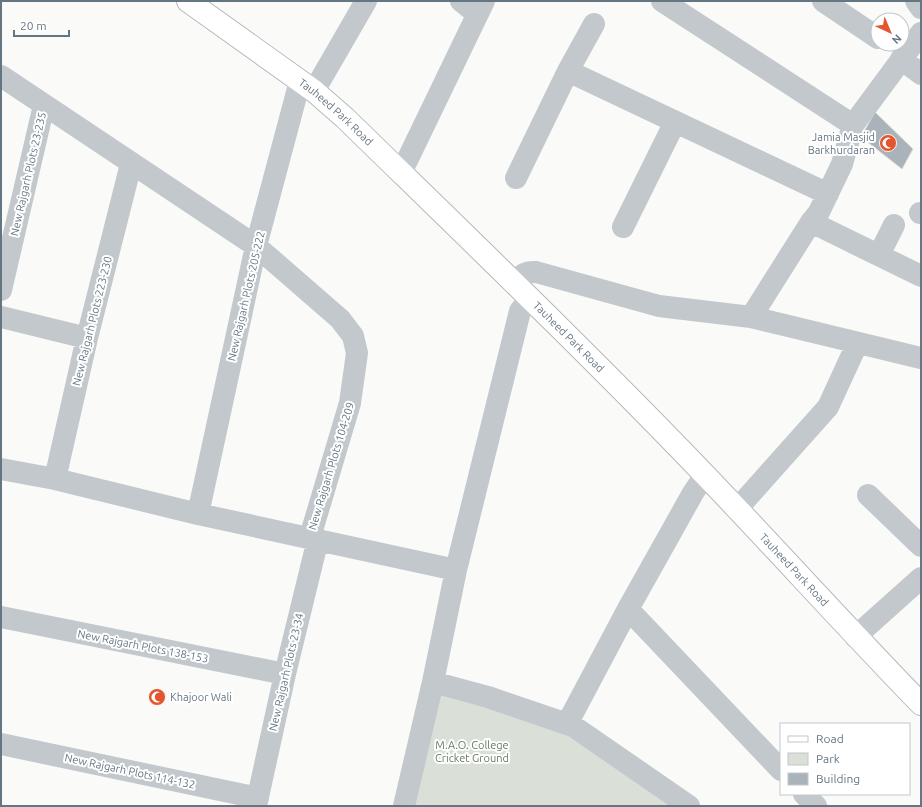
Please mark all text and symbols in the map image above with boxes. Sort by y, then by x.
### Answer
scale bar [14,12,69,38]
north arrow [870,12,910,52]
text: 20 m [20,19,47,32]
text: N [890,32,904,46]
street label: Tauheed Park Road [296,76,375,148]
street label: New Rajgarh Plots 23-235 [8,111,48,237]
place label: Jamia Masjid Barkhurdaran [808,131,875,156]
mosque icon: Jamia Masjid Barkhurdaran [878,133,898,153]
street label: New Rajgarh Plots 205-222 [225,230,267,362]
street label: New Rajgarh Plots 223-230 [70,255,114,387]
street label: Tauheed Park Road [531,299,607,375]
street label: New Rajgarh Plots 104-209 [306,401,356,531]
street label: Tauheed Park Road [757,531,831,608]
street label: New Rajgarh Plots 23-34 [267,612,305,732]
street label: New Rajgarh Plots 138-153 [77,627,209,665]
mosque icon: Khajoor Wali [147,687,167,707]
place label: Khajoor Wali [170,691,232,703]
legend [780,723,910,795]
text: Road [816,732,844,745]
park label: M.A.O. College Cricket Ground [435,739,509,764]
street label: New Rajgarh Plots 114-132 [64,751,196,791]
text: Park [816,752,840,765]
text: Building [816,772,860,785]

